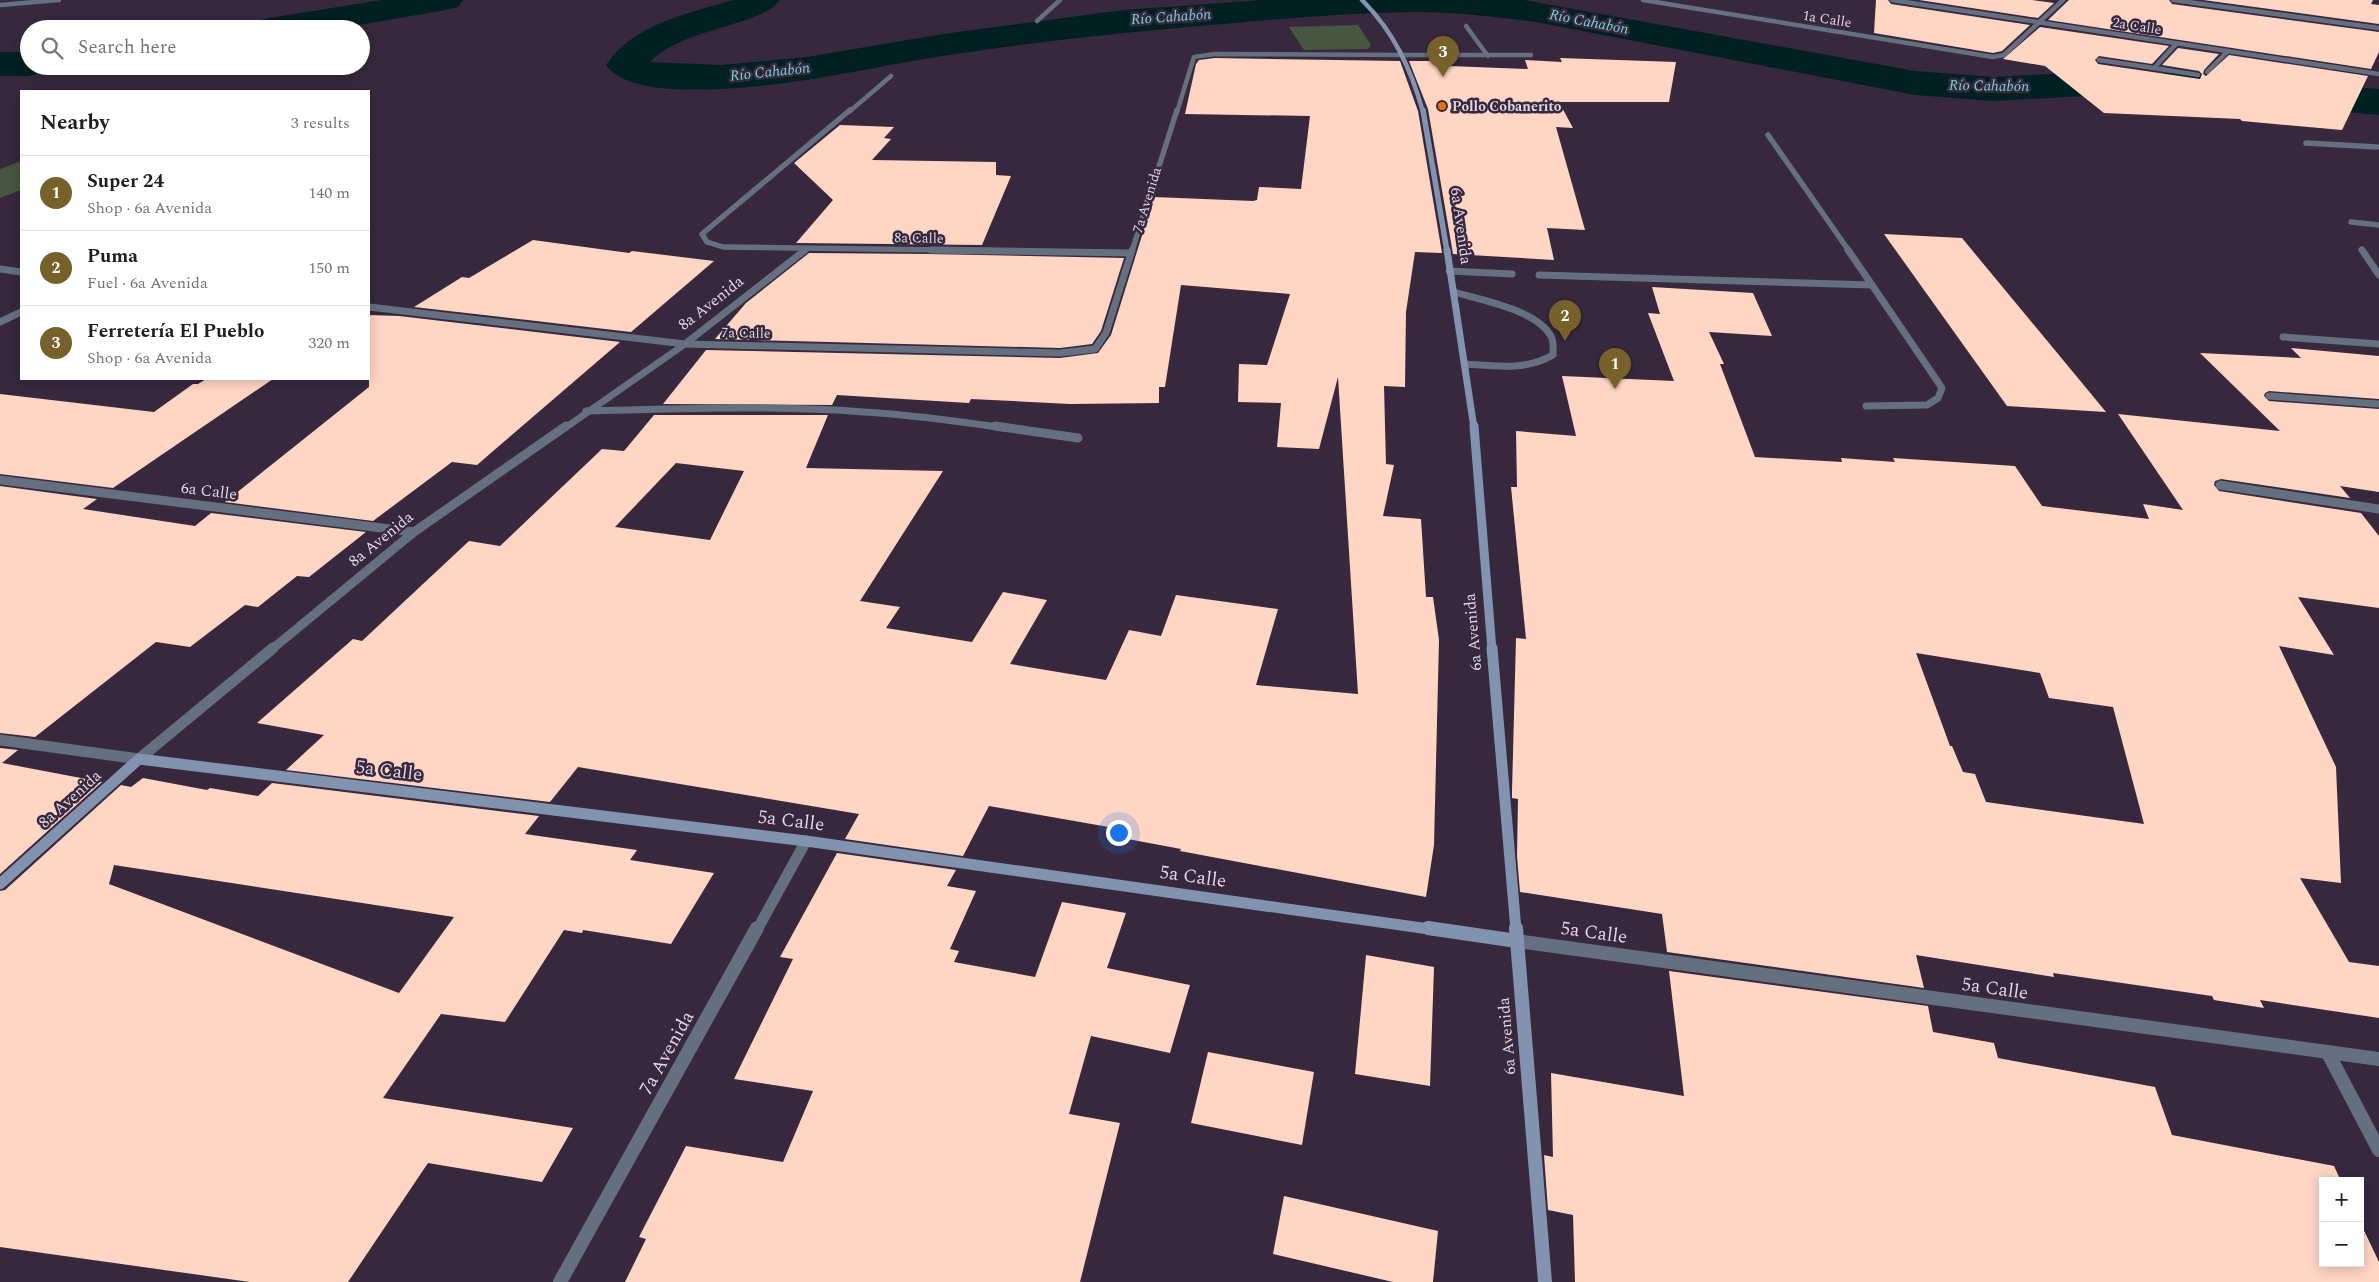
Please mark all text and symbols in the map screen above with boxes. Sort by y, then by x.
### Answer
water label: Río Cahabón [1130,3,1212,31]
water label: Río Cahabón [1547,3,1631,41]
street label: 1a Calle [1801,5,1853,33]
street label: 2a Calle [2111,12,2163,40]
search box [20,20,370,75]
text: Search here [78,33,177,62]
icon: search [38,34,66,62]
pin: 3 [1427,36,1459,77]
water label: Río Cahabón [729,56,811,88]
water label: Río Cahabón [1949,74,2029,98]
place label: Pollo Cobanerito [1452,96,1562,117]
marker: Pollo Cobanerito [1436,100,1448,112]
text: Nearby [40,107,110,139]
text: 3 results [291,111,350,135]
street label: 7a Avenida [1127,164,1167,236]
text: Super 24 [87,167,164,196]
text: 1 [52,181,60,205]
text: 140 m [308,181,350,205]
street label: 6a Avenida [1444,186,1478,266]
text: Shop · 6a Avenida [87,196,212,220]
street label: 8a Calle [894,227,944,249]
text: Puma [87,242,138,271]
text: 2 [52,256,60,280]
text: 150 m [308,256,350,280]
street label: 8a Avenida [673,270,749,336]
text: Fuel · 6a Avenida [87,271,208,295]
pin: 2 [1549,300,1581,341]
text: Ferretería El Pueblo [87,317,264,346]
street label: 7a Calle [721,322,771,344]
text: 3 [52,331,60,355]
text: 320 m [308,331,350,355]
text: Shop · 6a Avenida [87,346,212,370]
pin: 1 [1599,348,1631,389]
street label: 6a Calle [180,476,238,506]
street label: 8a Avenida [343,505,419,573]
street label: 6a Avenida [1458,592,1488,672]
street label: 5a Calle [354,753,424,789]
street label: 8a Avenida [33,764,107,834]
street label: 5a Calle [756,803,826,839]
your location [1106,820,1132,846]
street label: 5a Calle [1158,858,1228,896]
street label: 5a Calle [1559,914,1629,952]
street label: 5a Calle [1960,970,2030,1008]
street label: 6a Avenida [1492,996,1522,1076]
street label: 7a Avenida [632,1005,702,1100]
map controls [2319,1177,2364,1267]
button: + [2319,1177,2364,1222]
button: − [2319,1222,2364,1267]

